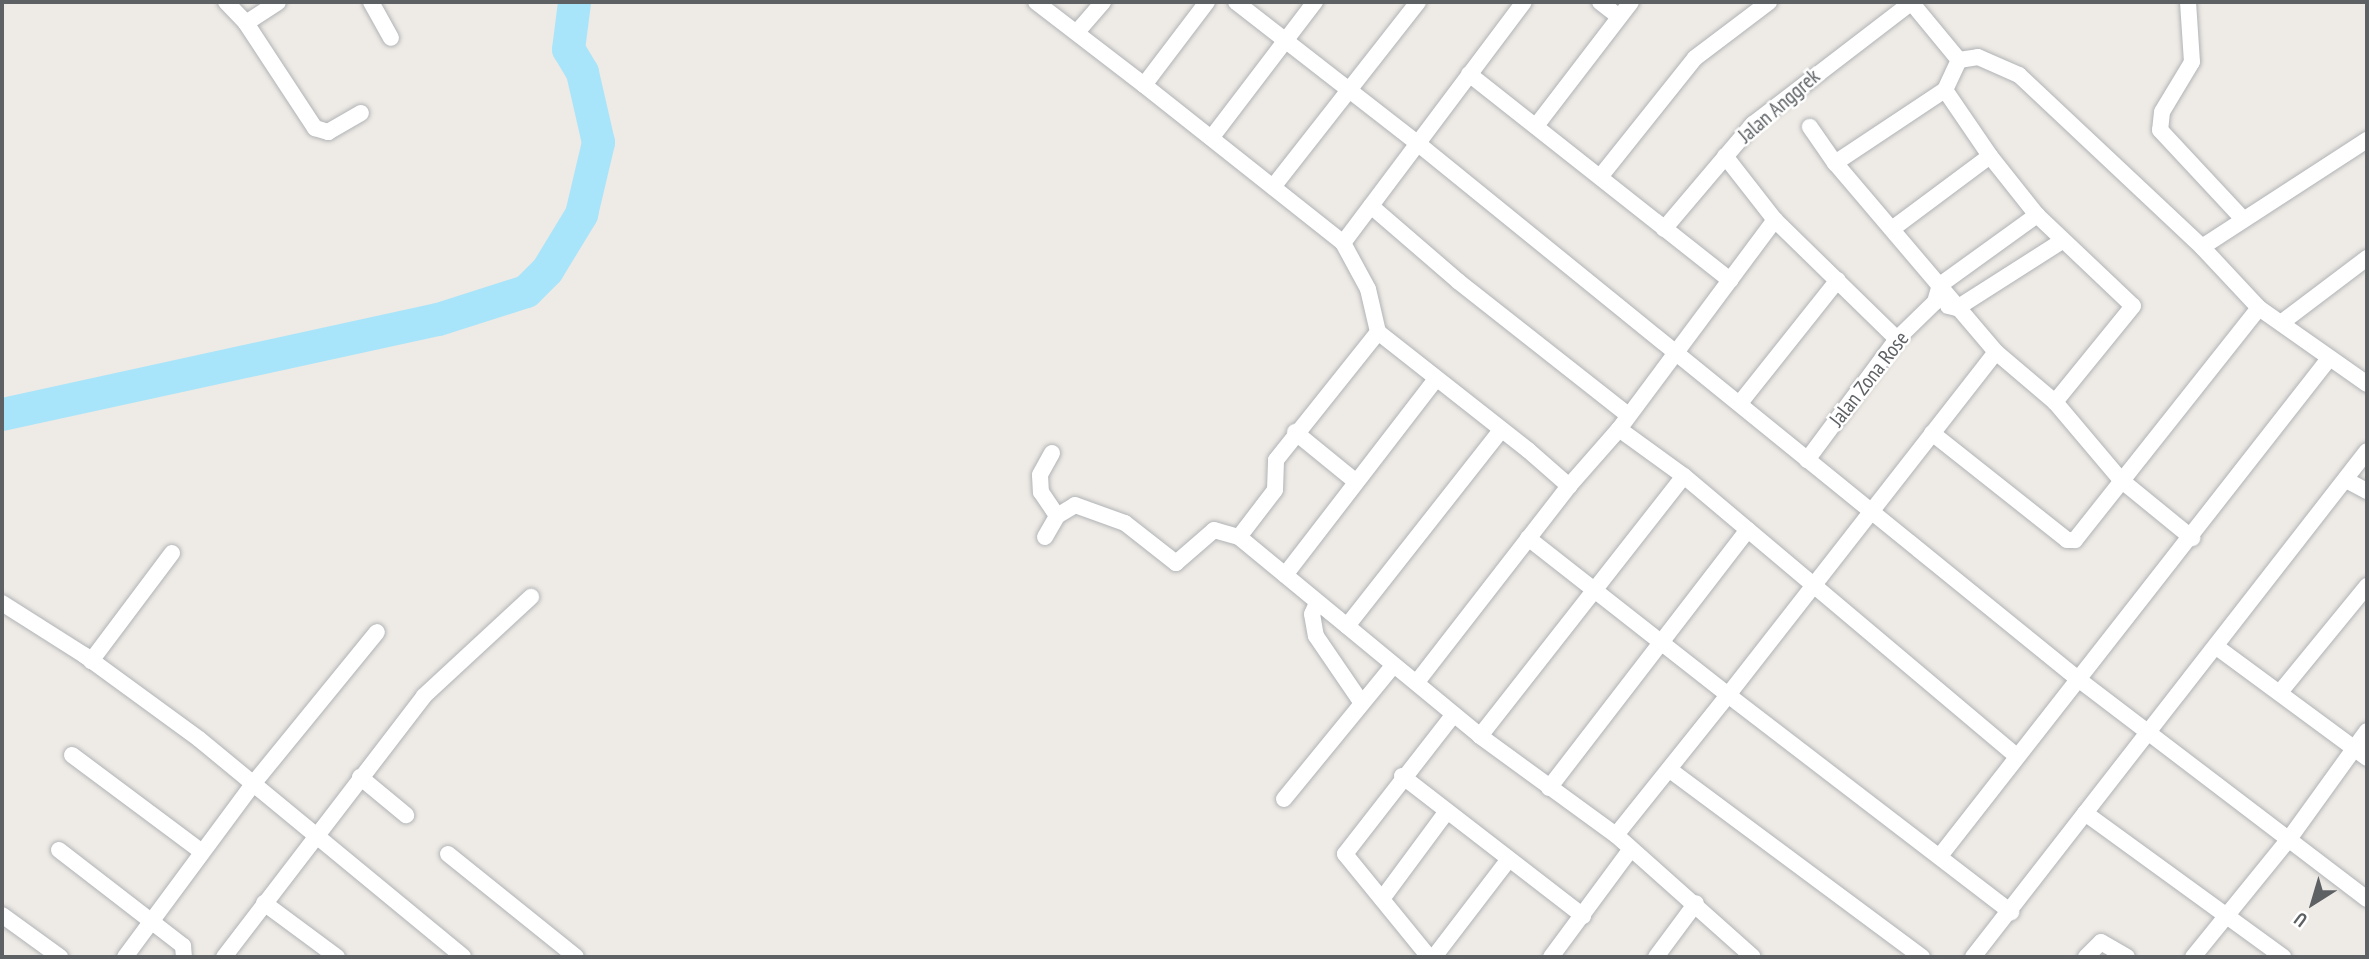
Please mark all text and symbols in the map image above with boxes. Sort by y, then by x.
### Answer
street label: Jalan Anggrek [1733,64,1825,148]
street label: Jalan Zona Rose [1824,326,1914,432]
north arrow [2278,868,2348,938]
text: U [2289,907,2312,932]

